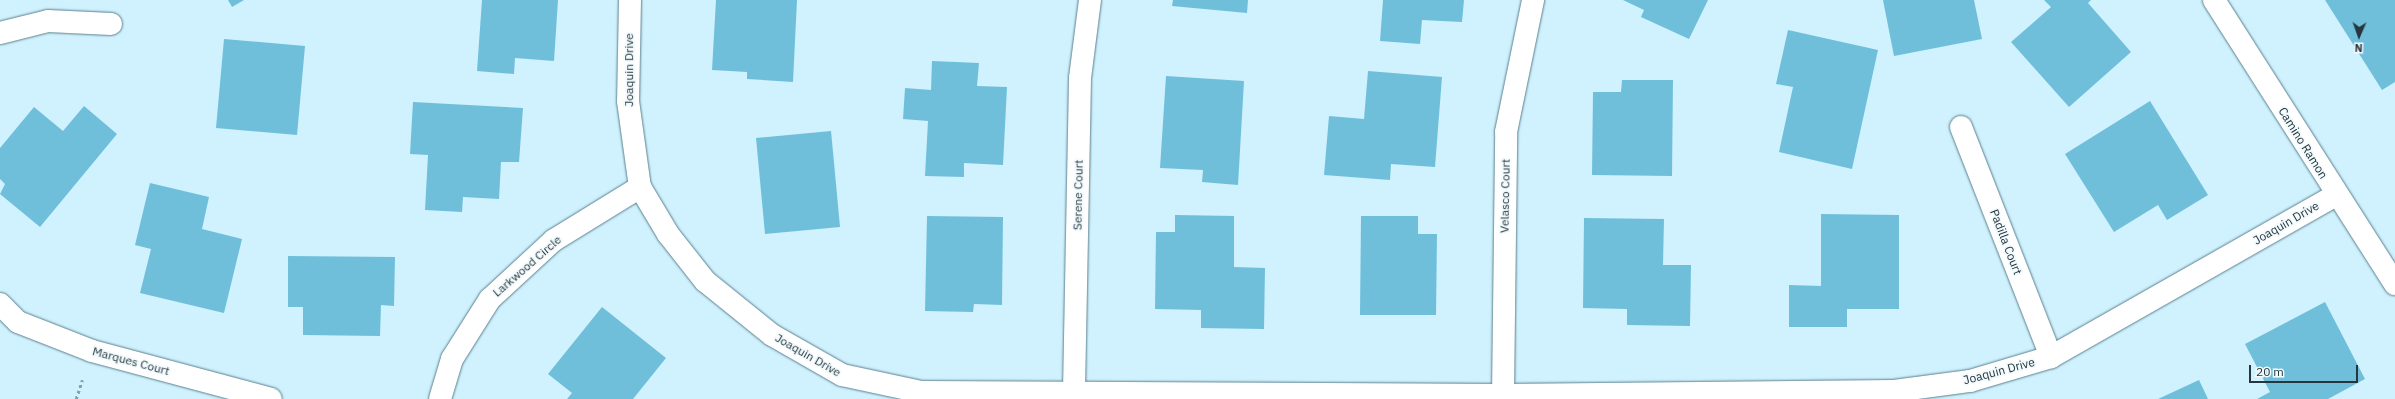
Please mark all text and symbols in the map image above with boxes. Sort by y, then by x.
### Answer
north arrow [2339,16,2379,56]
street label: Joaquin Drive [622,33,636,107]
text: N [2354,41,2363,55]
street label: Camino Ramon [2275,105,2331,181]
street label: Velasco Court [1497,159,1513,233]
street label: Serene Court [1070,160,1086,230]
street label: Joaquin Drive [2251,198,2321,248]
street label: Padilla Court [1987,207,2025,277]
street label: Larkwood Circle [490,232,564,300]
street label: Joaquin Drive [773,330,843,380]
street label: Marques Court [91,344,171,378]
street label: Joaquin Drive [1962,355,2036,387]
scale bar [2251,357,2360,383]
text: 20 m [2256,364,2284,379]

